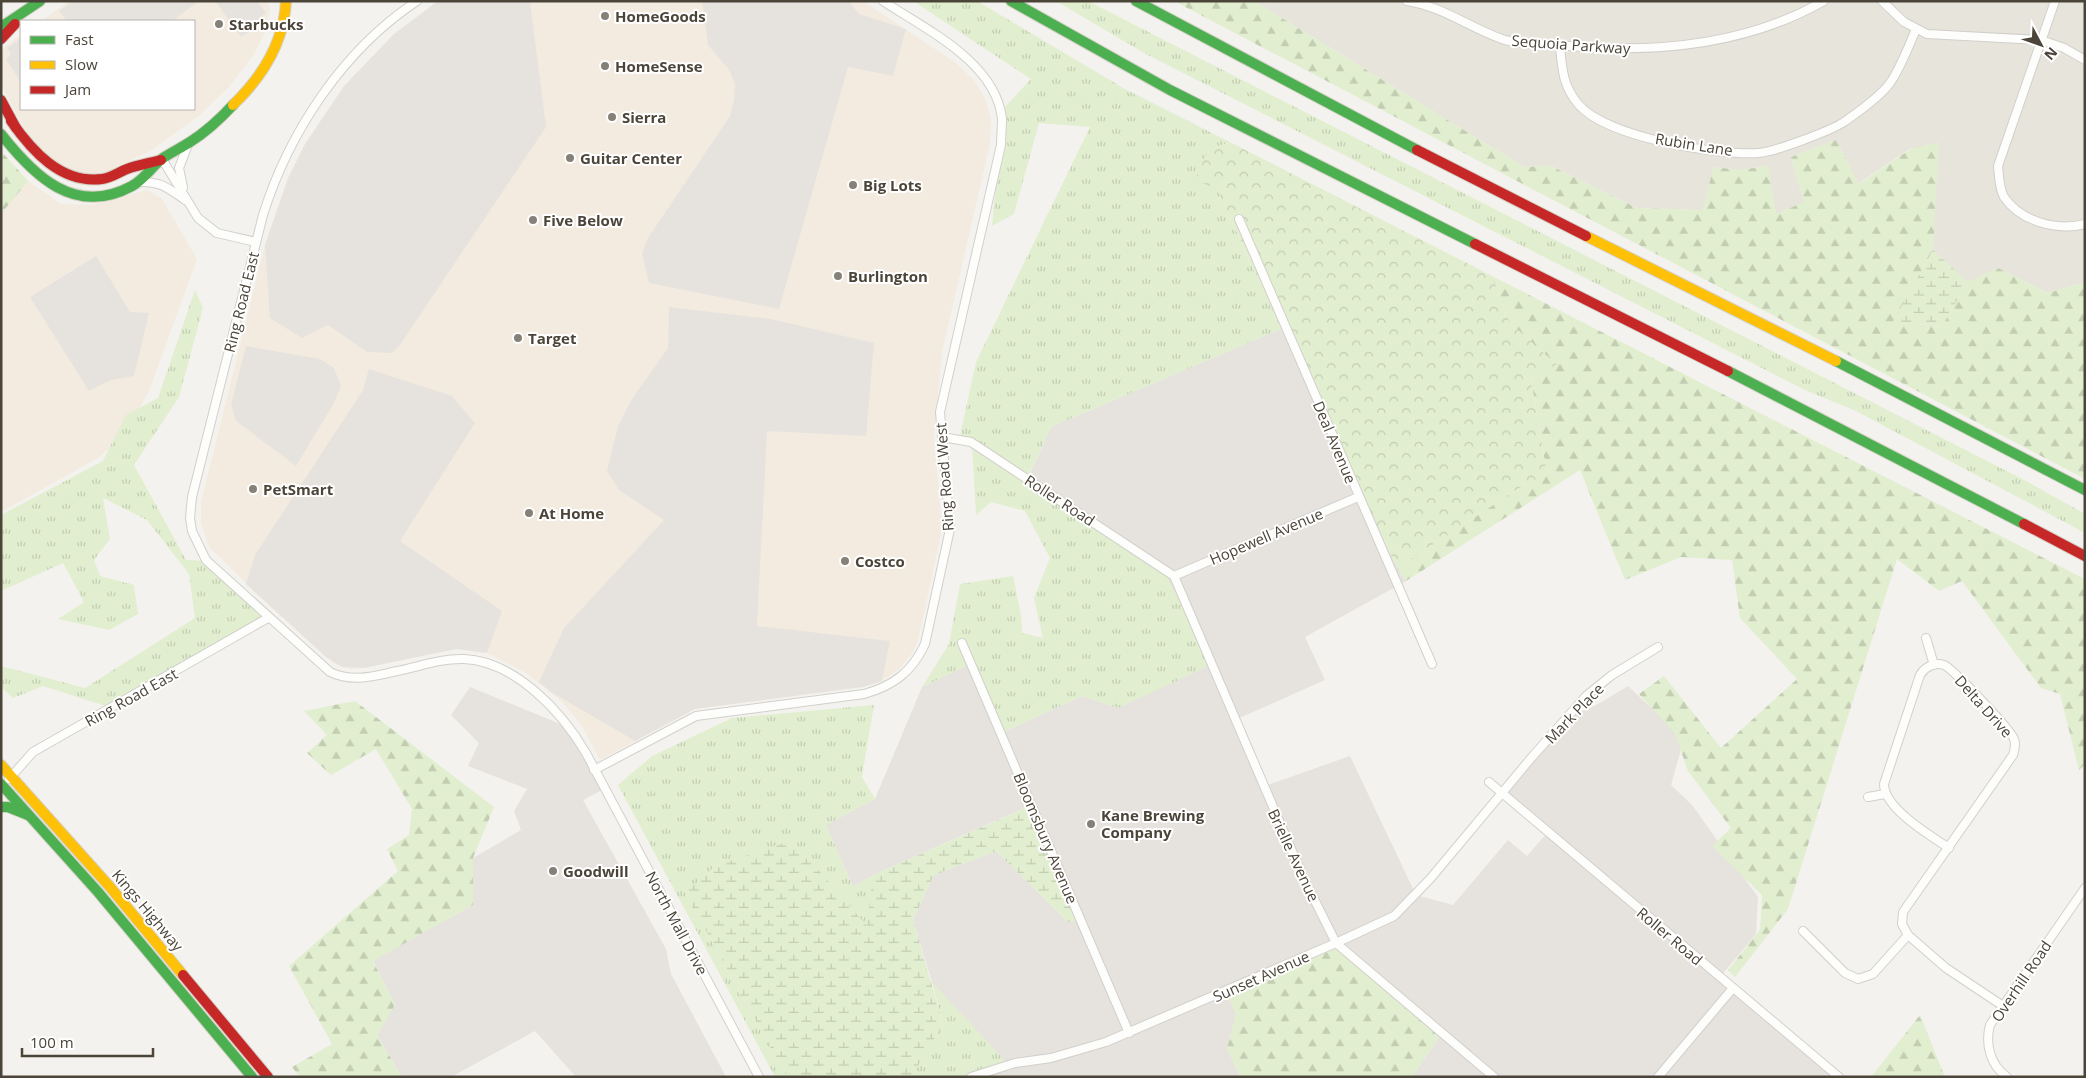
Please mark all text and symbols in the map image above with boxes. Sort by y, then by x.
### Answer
place label: HomeGoods [615,6,706,26]
marker: HomeGoods [599,10,611,22]
place label: Starbucks [229,14,303,34]
marker: Starbucks [213,18,225,30]
legend [20,20,195,110]
north arrow [2016,20,2066,70]
text: Fast [65,29,94,49]
street label: Sequoia Parkway [1511,30,1631,58]
text: N [2040,43,2062,64]
text: Slow [65,54,98,74]
place label: HomeSense [615,56,703,76]
marker: HomeSense [599,60,611,72]
text: Jam [63,79,91,99]
place label: Sierra [622,107,666,127]
marker: Sierra [606,111,618,123]
street label: Rubin Lane [1654,128,1734,160]
place label: Guitar Center [580,148,682,168]
marker: Guitar Center [564,152,576,164]
place label: Big Lots [863,175,922,195]
marker: Big Lots [847,179,859,191]
place label: Five Below [543,210,623,230]
marker: Five Below [527,214,539,226]
street label: Ring Road East [219,250,263,354]
place label: Burlington [848,266,928,286]
marker: Burlington [832,270,844,282]
place label: Target [528,328,577,348]
marker: Target [512,332,524,344]
street label: Deal Avenue [1309,398,1361,486]
street label: Ring Road West [930,422,958,532]
street label: Roller Road [1021,470,1099,530]
place label: PetSmart [263,479,334,499]
marker: PetSmart [247,483,259,495]
place label: At Home [539,503,604,523]
street label: Hopewell Avenue [1206,503,1326,569]
marker: At Home [523,507,535,519]
place label: Costco [855,551,905,571]
marker: Costco [839,555,851,567]
street label: Ring Road East [81,663,181,731]
street label: Delta Drive [1951,671,2017,741]
street label: Mark Place [1540,679,1608,747]
street label: Bloomsbury Avenue [1009,769,1083,907]
place label: Kane Brewing Company [1101,805,1205,842]
street label: Brielle Avenue [1264,805,1324,905]
marker: Kane Brewing Company [1085,818,1097,830]
place label: Goodwill [563,861,629,881]
street label: Kings Highway [108,865,188,955]
marker: Goodwill [547,865,559,877]
street label: North Mall Drive [641,868,713,978]
street label: Roller Road [1633,903,1707,969]
street label: Overhill Road [1986,936,2056,1026]
street label: Sunset Avenue [1210,946,1312,1006]
scale bar [22,1026,154,1058]
text: 100 m [30,1032,74,1052]

